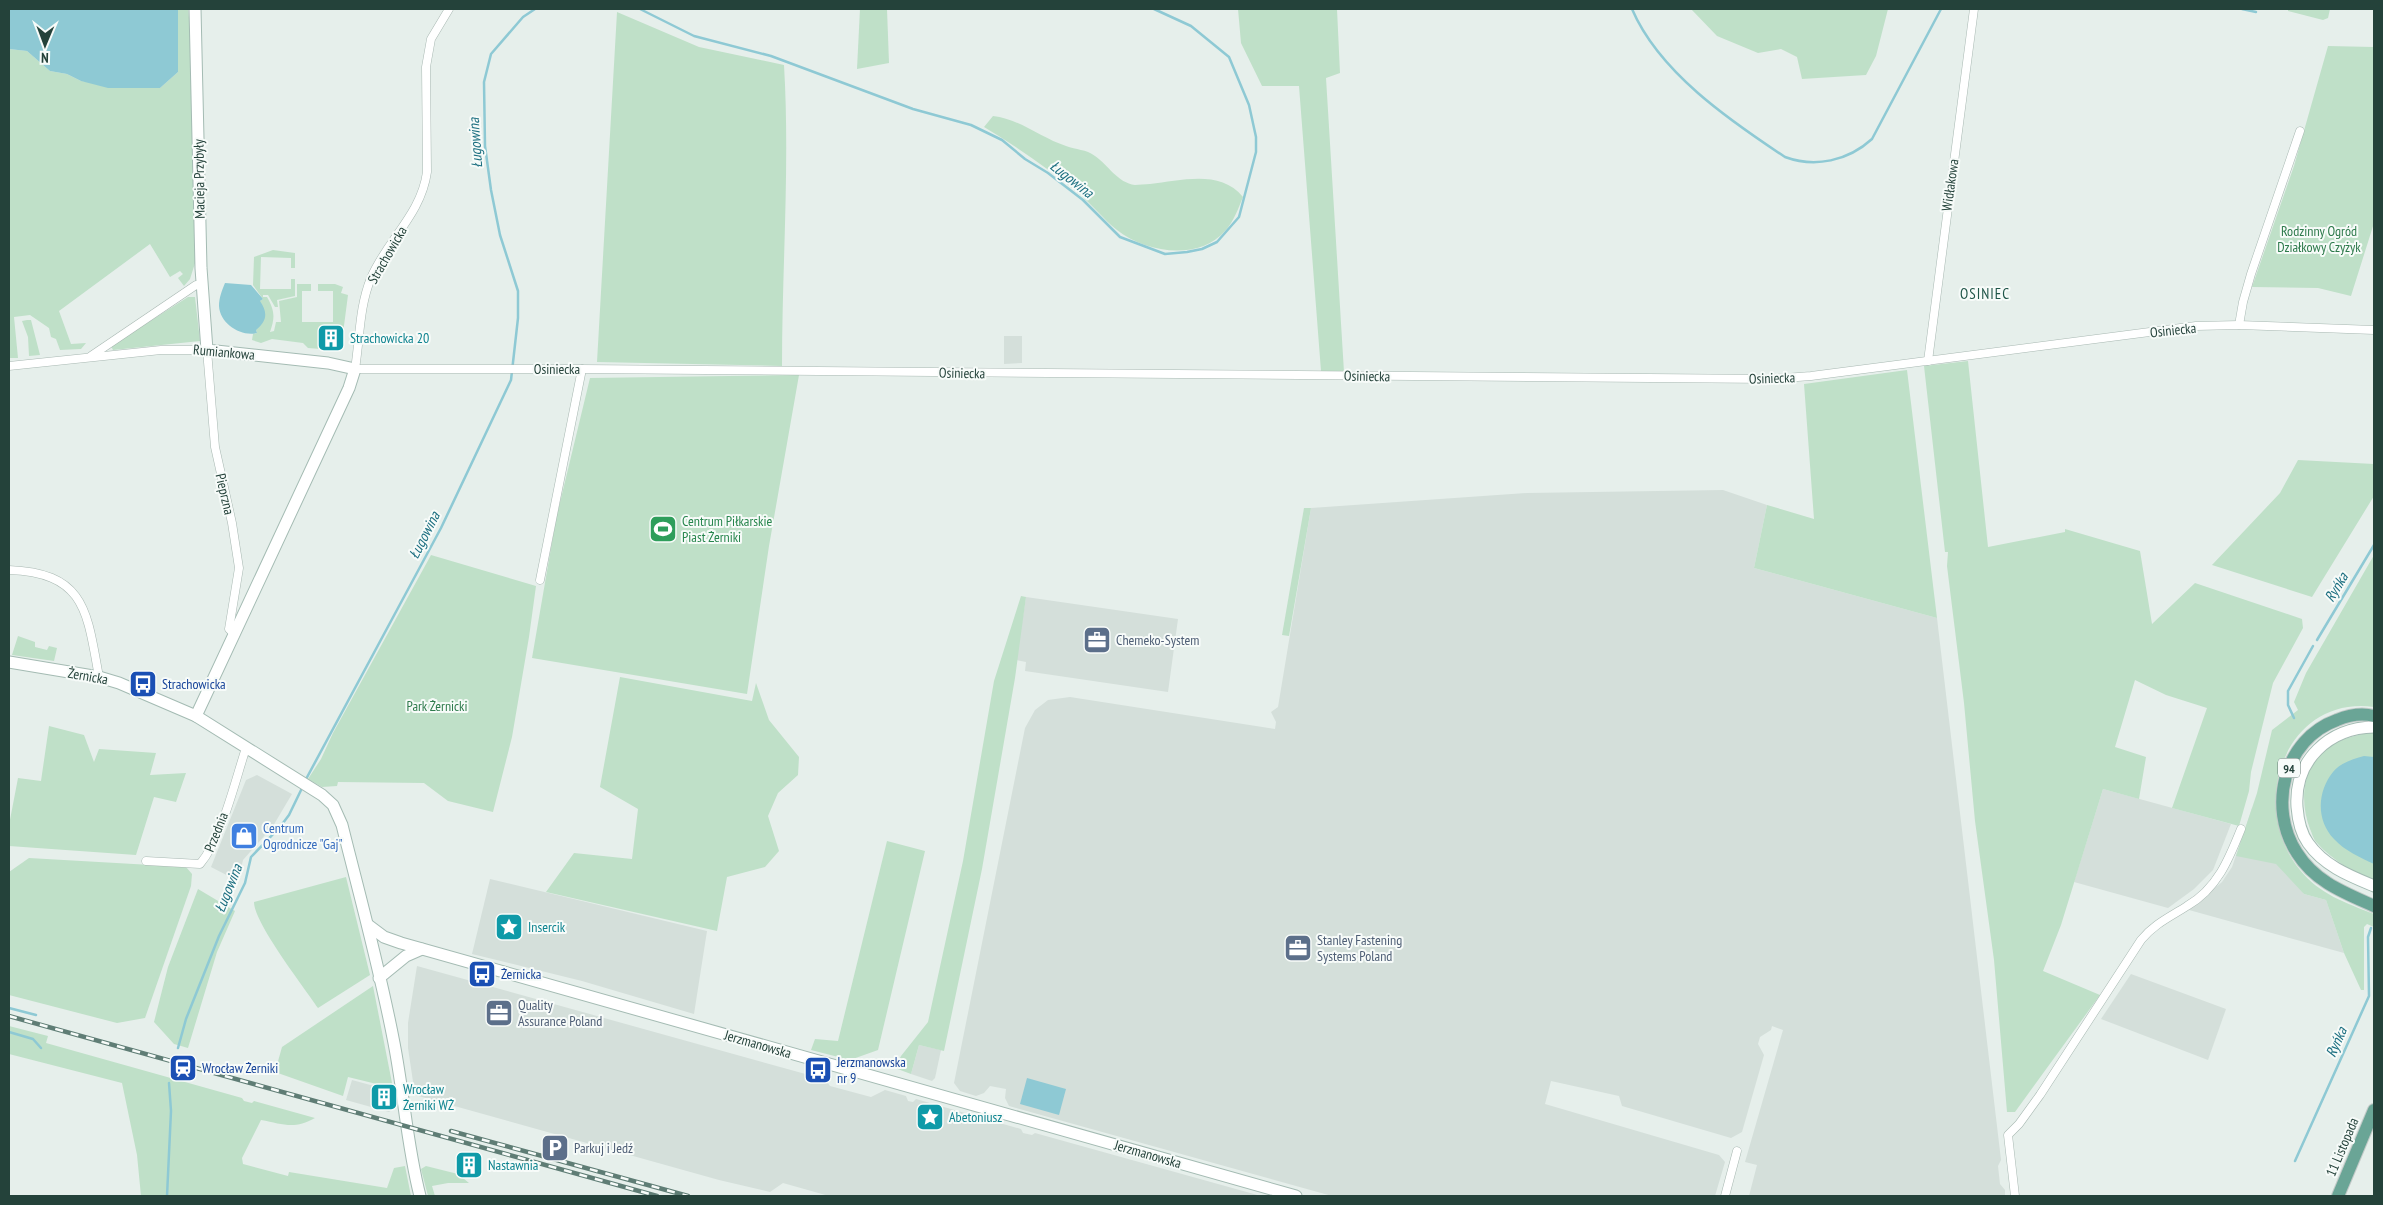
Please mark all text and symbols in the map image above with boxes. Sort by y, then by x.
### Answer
north arrow [20,20,70,70]
text: N [41,49,49,67]
water label: Ługowina [464,116,486,169]
street label: Macieja Przybyły [189,138,209,219]
water label: Ługowina [1046,156,1098,203]
street label: Widłakowa [1937,158,1963,212]
park label: Rodzinny Ogród Działkowy Czyżyk [2277,222,2361,256]
street label: Strachowicka [363,223,411,287]
district label: OSINIEC [1960,284,2010,303]
street label: Osiniecka [2149,319,2197,341]
building icon: Strachowicka 20 [316,323,346,353]
place label: Strachowicka 20 [350,329,429,347]
street label: Rumiankowa [192,340,256,364]
street label: Osiniecka [534,360,580,378]
street label: Osiniecka [939,364,985,382]
street label: Osiniecka [1344,367,1390,385]
street label: Osiniecka [1749,368,1795,388]
street label: Pieprzna [212,472,238,516]
water label: Ługowina [404,507,444,562]
place label: Centrum Piłkarskie Piast Żerniki [682,512,772,546]
sports icon: Centrum Piłkarskie Piast Żerniki [648,514,678,544]
water label: Ryńka [2320,568,2353,605]
office icon: Chemeko-System [1082,625,1112,655]
place label: Chemeko-System [1116,631,1199,649]
street label: Żernicka [67,664,109,688]
bus stop icon: Strachowicka [128,669,158,699]
place label: Strachowicka [162,675,226,693]
park label: Park Żernicki [406,697,468,715]
road number: 94 [2278,758,2300,778]
street label: Przednia [200,809,232,855]
place label: Centrum Ogrodnicze "Gaj" [263,819,343,853]
shop icon: Centrum Ogrodnicze "Gaj" [229,821,259,851]
water label: Ługowina [210,860,247,915]
place icon: Insercik [494,912,524,942]
place label: Insercik [528,918,566,936]
place label: Stanley Fastening Systems Poland [1317,931,1402,965]
office icon: Stanley Fastening Systems Poland [1283,933,1313,963]
bus stop icon: Żernicka [467,959,497,989]
place label: Żernicka [501,965,541,983]
place label: Quality Assurance Poland [518,996,602,1030]
office icon: Quality Assurance Poland [484,998,514,1028]
water label: Ryńka [2321,1023,2351,1060]
street label: Jerzmanowska [721,1026,794,1062]
station icon: Wrocław Żerniki [168,1053,198,1083]
place label: Jerzmanowska nr 9 [836,1053,906,1087]
bus stop icon: Jerzmanowska nr 9 [803,1055,833,1085]
place label: Wrocław Żerniki [202,1059,278,1077]
place label: Wrocław Żerniki WŻ [403,1080,454,1114]
building icon: Wrocław Żerniki WŻ [369,1082,399,1112]
place icon: Abetoniusz [915,1102,945,1132]
place label: Abetoniusz [949,1108,1002,1126]
street label: 11 Listopada [2322,1115,2362,1179]
parking icon: Parkuj i Jedź [540,1133,570,1163]
street label: Jerzmanowska [1111,1136,1184,1172]
place label: Parkuj i Jedź [574,1139,633,1157]
building icon: Nastawnia [454,1150,484,1180]
place label: Nastawnia [488,1156,538,1174]

